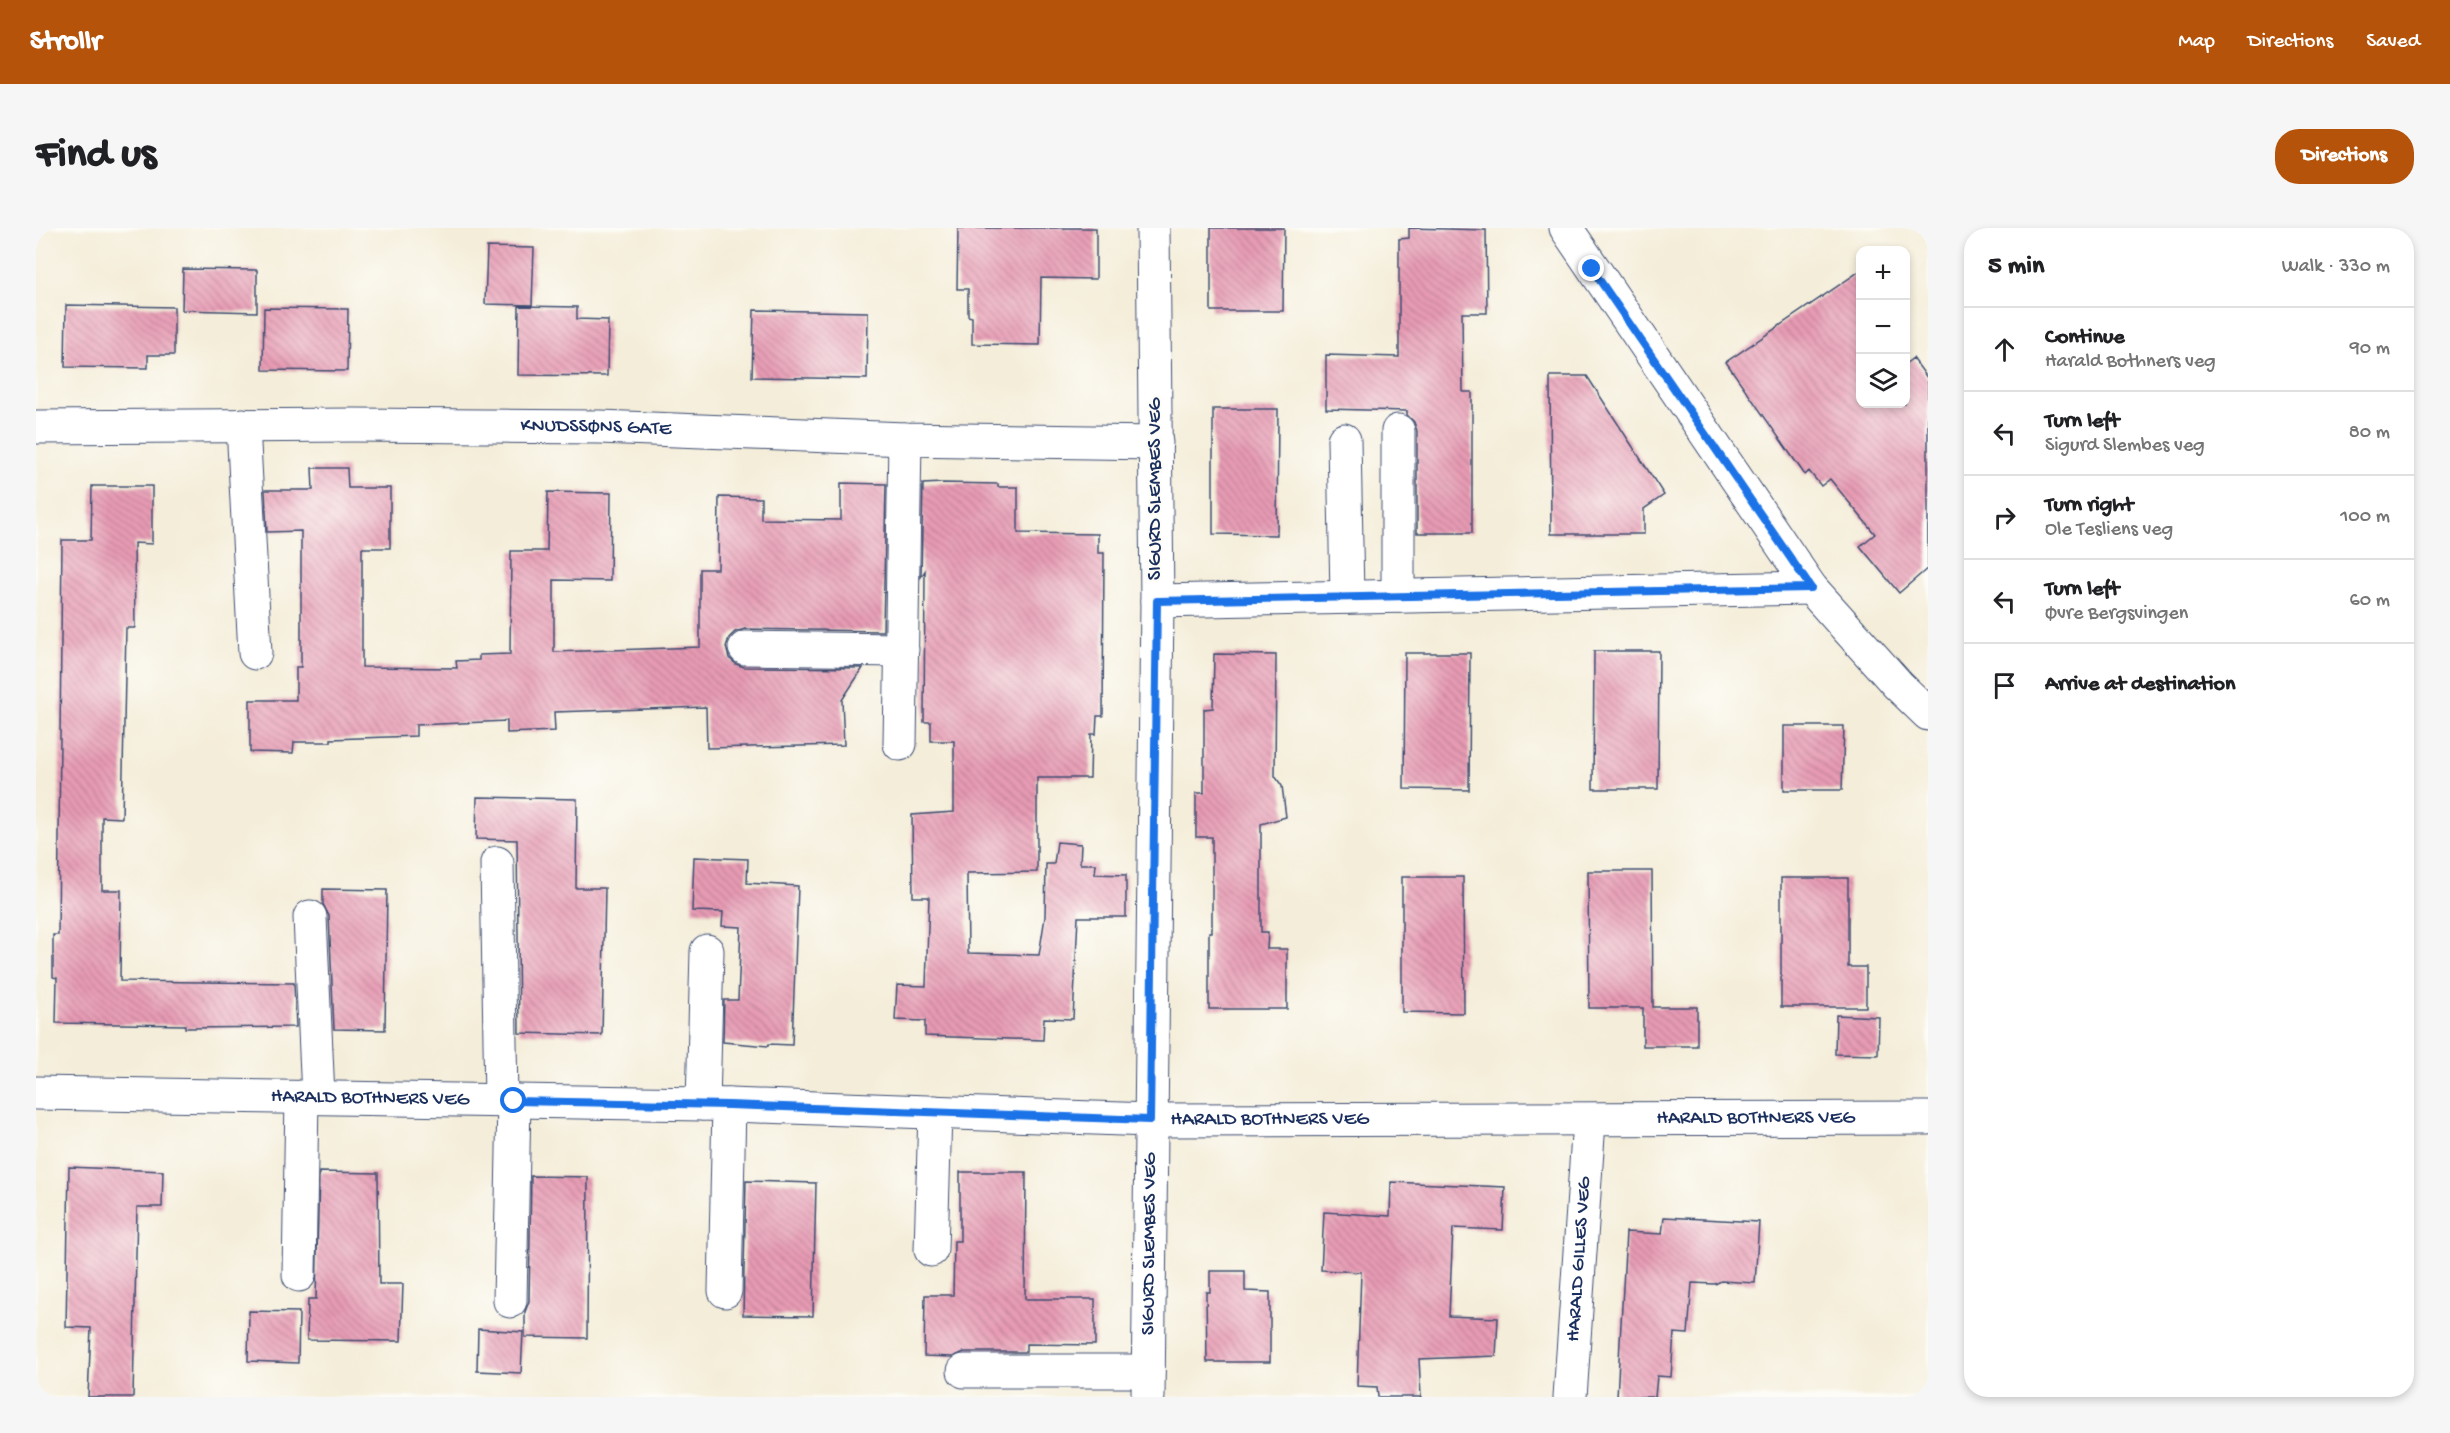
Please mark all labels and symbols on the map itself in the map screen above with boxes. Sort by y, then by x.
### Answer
route end [1578,255,1604,281]
street label: SIGURD SLEMBES VEG [1145,396,1168,580]
street label: KNUDSSØNS GATE [520,415,673,441]
street label: HARALD BOTHNERS VEG [271,1085,471,1112]
route start [500,1087,526,1113]
street label: HARALD BOTHNERS VEG [1656,1107,1856,1130]
street label: HARALD BOTHNERS VEG [1170,1108,1370,1131]
street label: SIGURD SLEMBES VEG [1137,1151,1162,1335]
street label: HARALD GILLES VEG [1562,1175,1597,1343]

